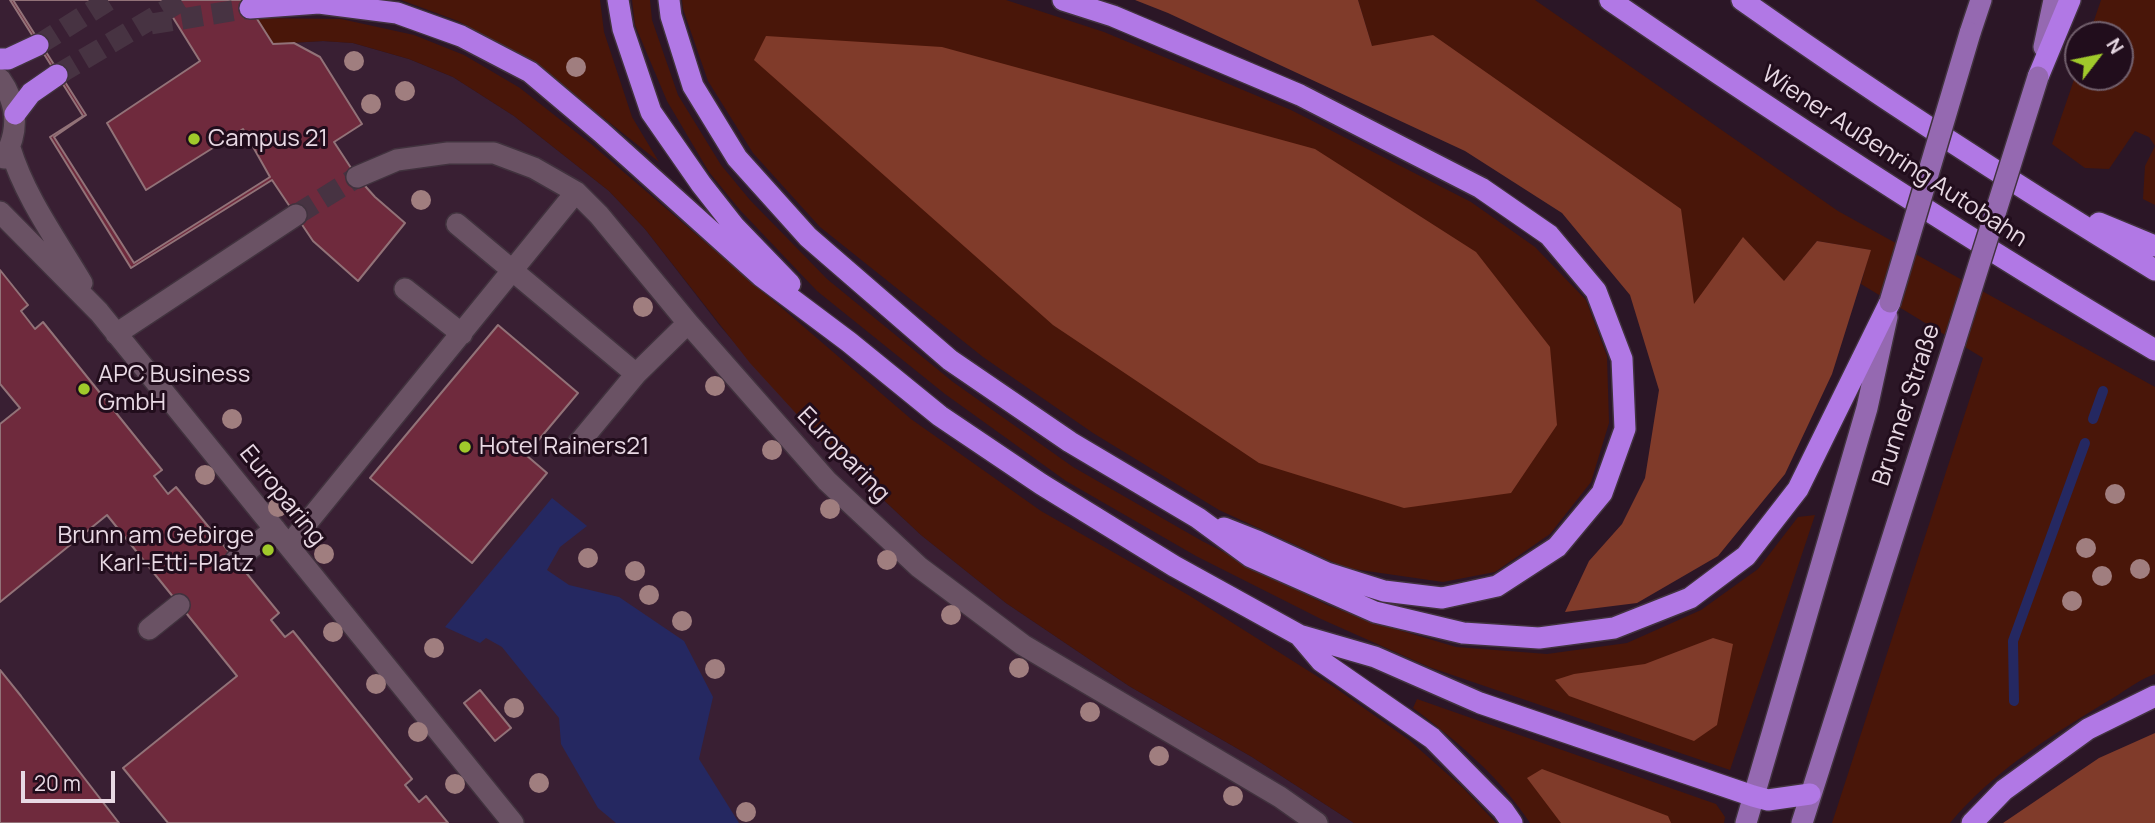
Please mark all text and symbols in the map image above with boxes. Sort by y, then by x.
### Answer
north arrow [2064,21,2134,91]
text: N [2100,33,2130,59]
street label: Wiener Außenring Autobahn [1756,60,2032,254]
place label: Campus 21 [208,125,328,153]
marker: Campus 21 [186,131,202,147]
street label: Brunner Straße [1867,321,1947,489]
place label: APC Business GmbH [98,361,250,417]
marker: APC Business GmbH [76,381,92,397]
street label: Europaring [791,402,895,508]
place label: Hotel Rainers21 [479,433,649,461]
marker: Hotel Rainers21 [457,439,473,455]
street label: Europaring [233,440,331,552]
place label: Brunn am Gebirge Karl-Etti-Platz [57,522,254,578]
marker: Brunn am Gebirge Karl-Etti-Platz [260,542,276,558]
scale bar [24,756,119,800]
text: 20 m [34,769,81,797]

